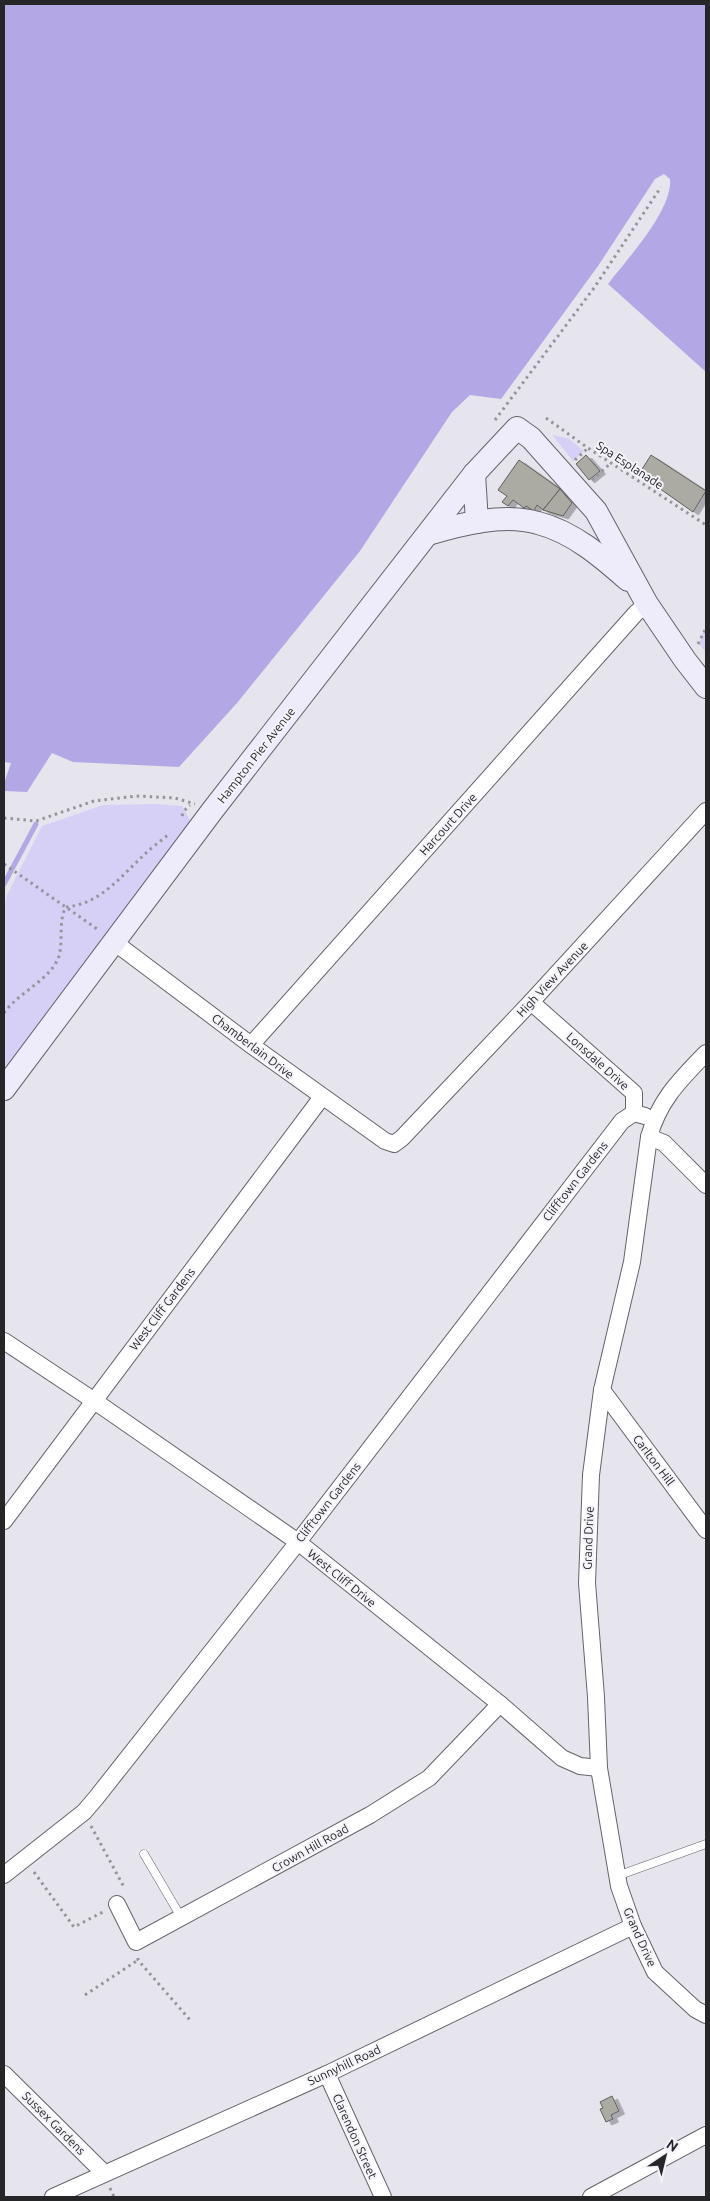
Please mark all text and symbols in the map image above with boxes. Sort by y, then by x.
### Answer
street label: Spa Esplanade [594,439,666,491]
street label: Hampton Pier Avenue [215,705,297,805]
street label: Harcourt Drive [417,790,479,858]
street label: High View Avenue [514,939,590,1019]
street label: Chamberlain Drive [209,1011,297,1081]
street label: Lonsdale Drive [564,1030,632,1092]
street label: Clifftown Gardens [540,1139,610,1223]
street label: West Cliff Gardens [127,1265,197,1353]
street label: Carlton Hill [631,1432,677,1488]
street label: Clifftown Gardens [293,1460,363,1544]
street label: Grand Drive [580,1506,596,1570]
street label: West Cliff Drive [305,1547,379,1609]
street label: Crown Hill Road [269,1822,351,1874]
street label: Grand Drive [621,1905,659,1969]
street label: Sunnyhill Road [305,2042,383,2088]
street label: Sussex Gardens [20,2089,88,2157]
street label: Clarendon Street [330,2091,380,2181]
north arrow [640,2131,690,2181]
text: N [664,2136,681,2155]

